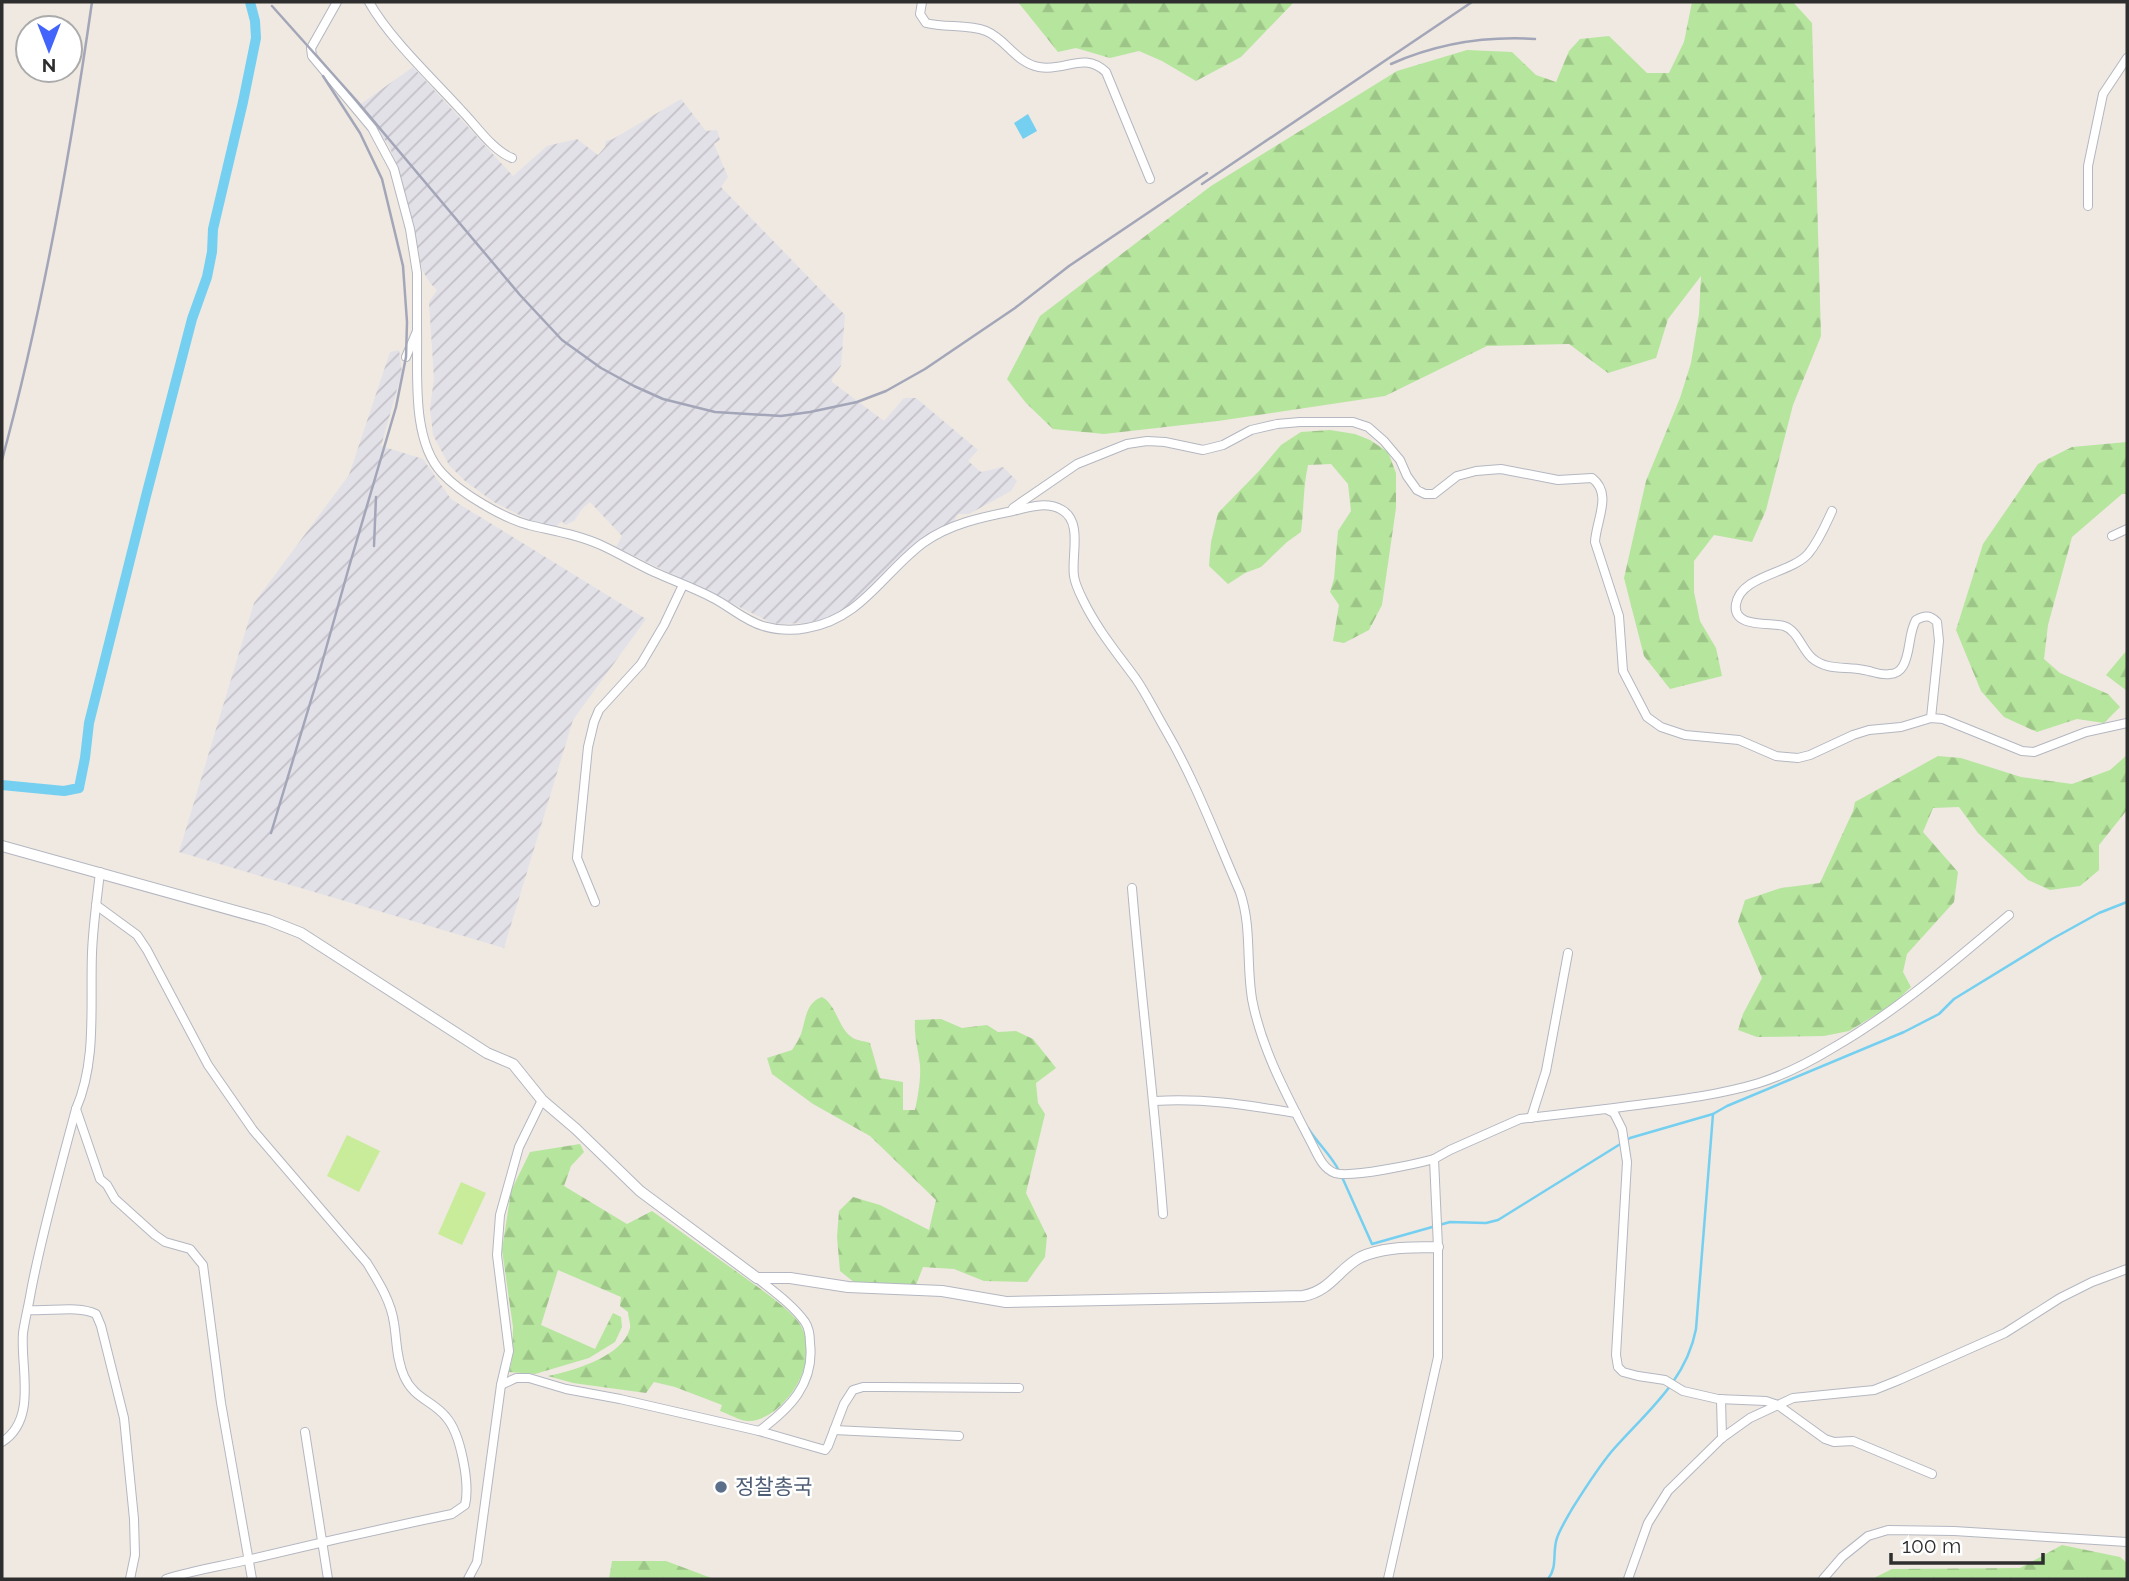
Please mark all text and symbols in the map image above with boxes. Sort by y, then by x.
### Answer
north arrow [14,14,84,84]
text: N [42,55,56,77]
place label: 정찰총국 [735,1474,812,1499]
marker: 정찰총국 [713,1479,729,1495]
scale bar [1891,1522,2043,1566]
text: 100 m [1902,1533,1961,1558]

